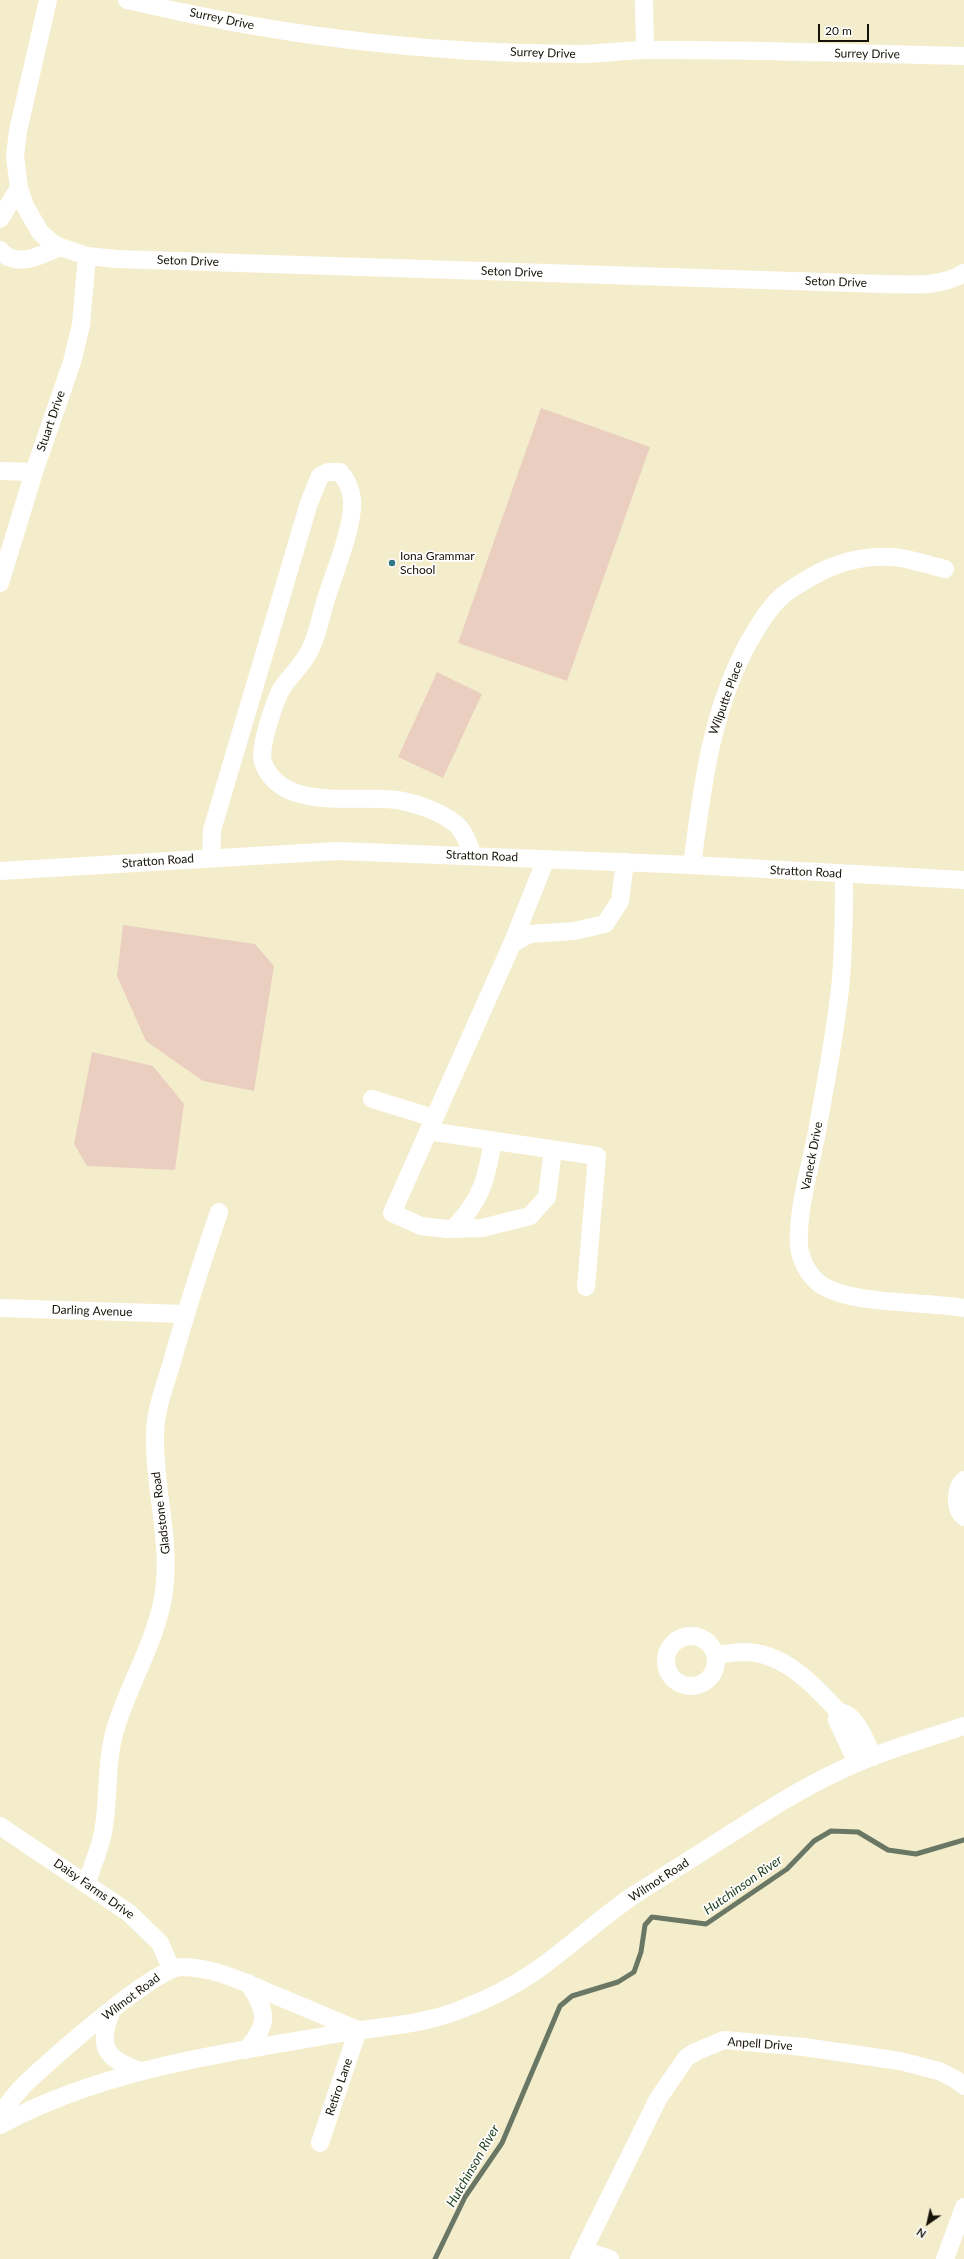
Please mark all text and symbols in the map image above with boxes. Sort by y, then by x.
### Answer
street label: Surrey Drive [188,5,256,33]
scale bar [820,16,871,42]
text: 20 m [825,23,852,38]
street label: Surrey Drive [510,45,576,61]
street label: Surrey Drive [834,46,900,62]
street label: Seton Drive [157,253,219,269]
street label: Seton Drive [481,264,543,280]
street label: Seton Drive [805,274,867,290]
street label: Stuart Drive [34,389,68,453]
place label: Iona Grammar School [400,549,475,577]
marker: Iona Grammar School [387,558,397,568]
street label: Wilputte Place [706,659,746,737]
street label: Stratton Road [446,848,518,864]
street label: Stratton Road [122,851,194,871]
street label: Stratton Road [770,863,842,881]
street label: Vaneck Drive [798,1120,826,1192]
street label: Darling Avenue [51,1302,133,1320]
street label: Gladstone Road [149,1471,173,1555]
water label: Hutchinson River [701,1852,785,1918]
street label: Wilmot Road [626,1855,692,1905]
street label: Daisy Farms Drive [51,1856,137,1922]
street label: Wilmot Road [99,1971,163,2023]
street label: Anpell Drive [727,2035,793,2053]
street label: Retiro Lane [322,2056,356,2118]
water label: Hutchinson River [443,2122,503,2210]
north arrow [908,2203,948,2243]
text: N [914,2226,928,2241]

